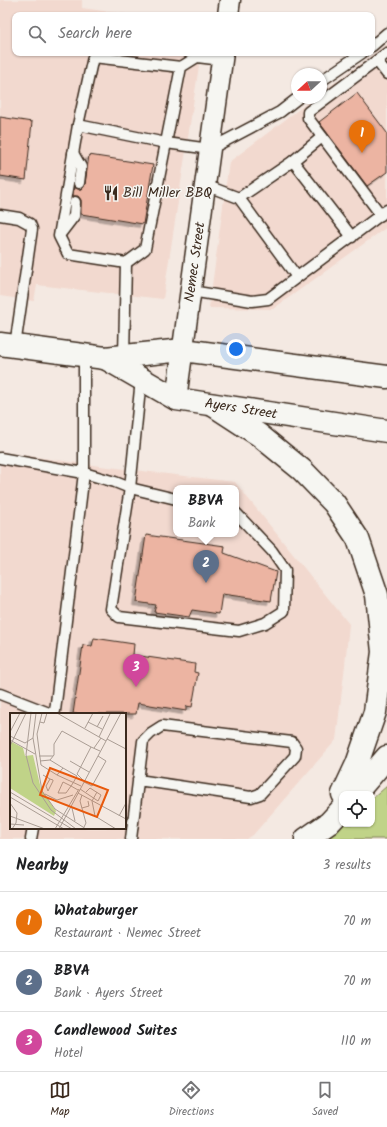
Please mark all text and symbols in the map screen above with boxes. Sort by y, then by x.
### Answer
search box [12,12,375,56]
text: Search here [58,22,132,46]
icon: search [26,23,48,45]
north arrow [291,68,327,104]
pin: 1 [349,120,375,153]
place label: Bill Miller BBQ [123,182,212,204]
restaurant icon: Bill Miller BBQ [102,184,120,202]
street label: Nemec Street [178,220,212,303]
your location [226,339,246,359]
street label: Ayers Street [203,392,279,426]
popup [173,485,239,537]
text: BBVA [188,489,224,513]
text: Bank [188,513,215,534]
pin: 2 [193,550,219,583]
pin: 3 [123,654,149,687]
inset map [10,713,126,829]
map controls [339,791,375,827]
button: locate [339,791,375,827]
text: Nearby [16,852,68,879]
text: 3 results [323,855,371,876]
text: Whataburger [54,899,137,923]
text: 1 [27,911,31,932]
text: 70 m [343,911,371,932]
text: Restaurant · Nemec Street [54,923,201,944]
text: BBVA [54,959,90,983]
text: 2 [25,971,33,992]
text: 70 m [343,971,371,992]
text: Bank · Ayers Street [54,983,163,1004]
text: Candlewood Suites [54,1019,177,1043]
text: 3 [25,1031,33,1052]
text: 110 m [341,1031,371,1052]
text: Hotel [54,1043,83,1064]
tab: Map [49,1079,71,1121]
tab: Directions [169,1079,214,1121]
tab: Saved [312,1079,338,1121]

